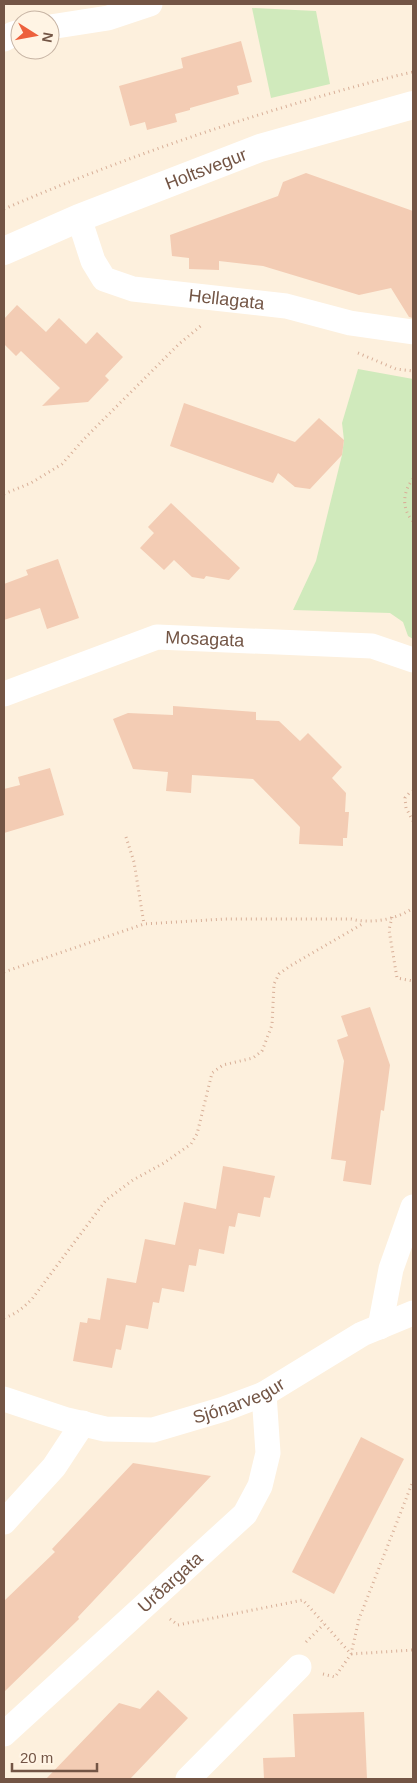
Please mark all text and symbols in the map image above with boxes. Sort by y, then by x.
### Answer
north arrow [10,10,60,60]
text: N [39,31,57,44]
street label: Holtsvegur [162,144,250,194]
street label: Hellagata [188,285,266,314]
street label: Mosagata [165,627,246,651]
street label: Sjónarvegur [190,1374,288,1428]
street label: Urðargata [134,1547,207,1617]
scale bar [12,1740,98,1772]
text: 20 m [20,1749,53,1766]

